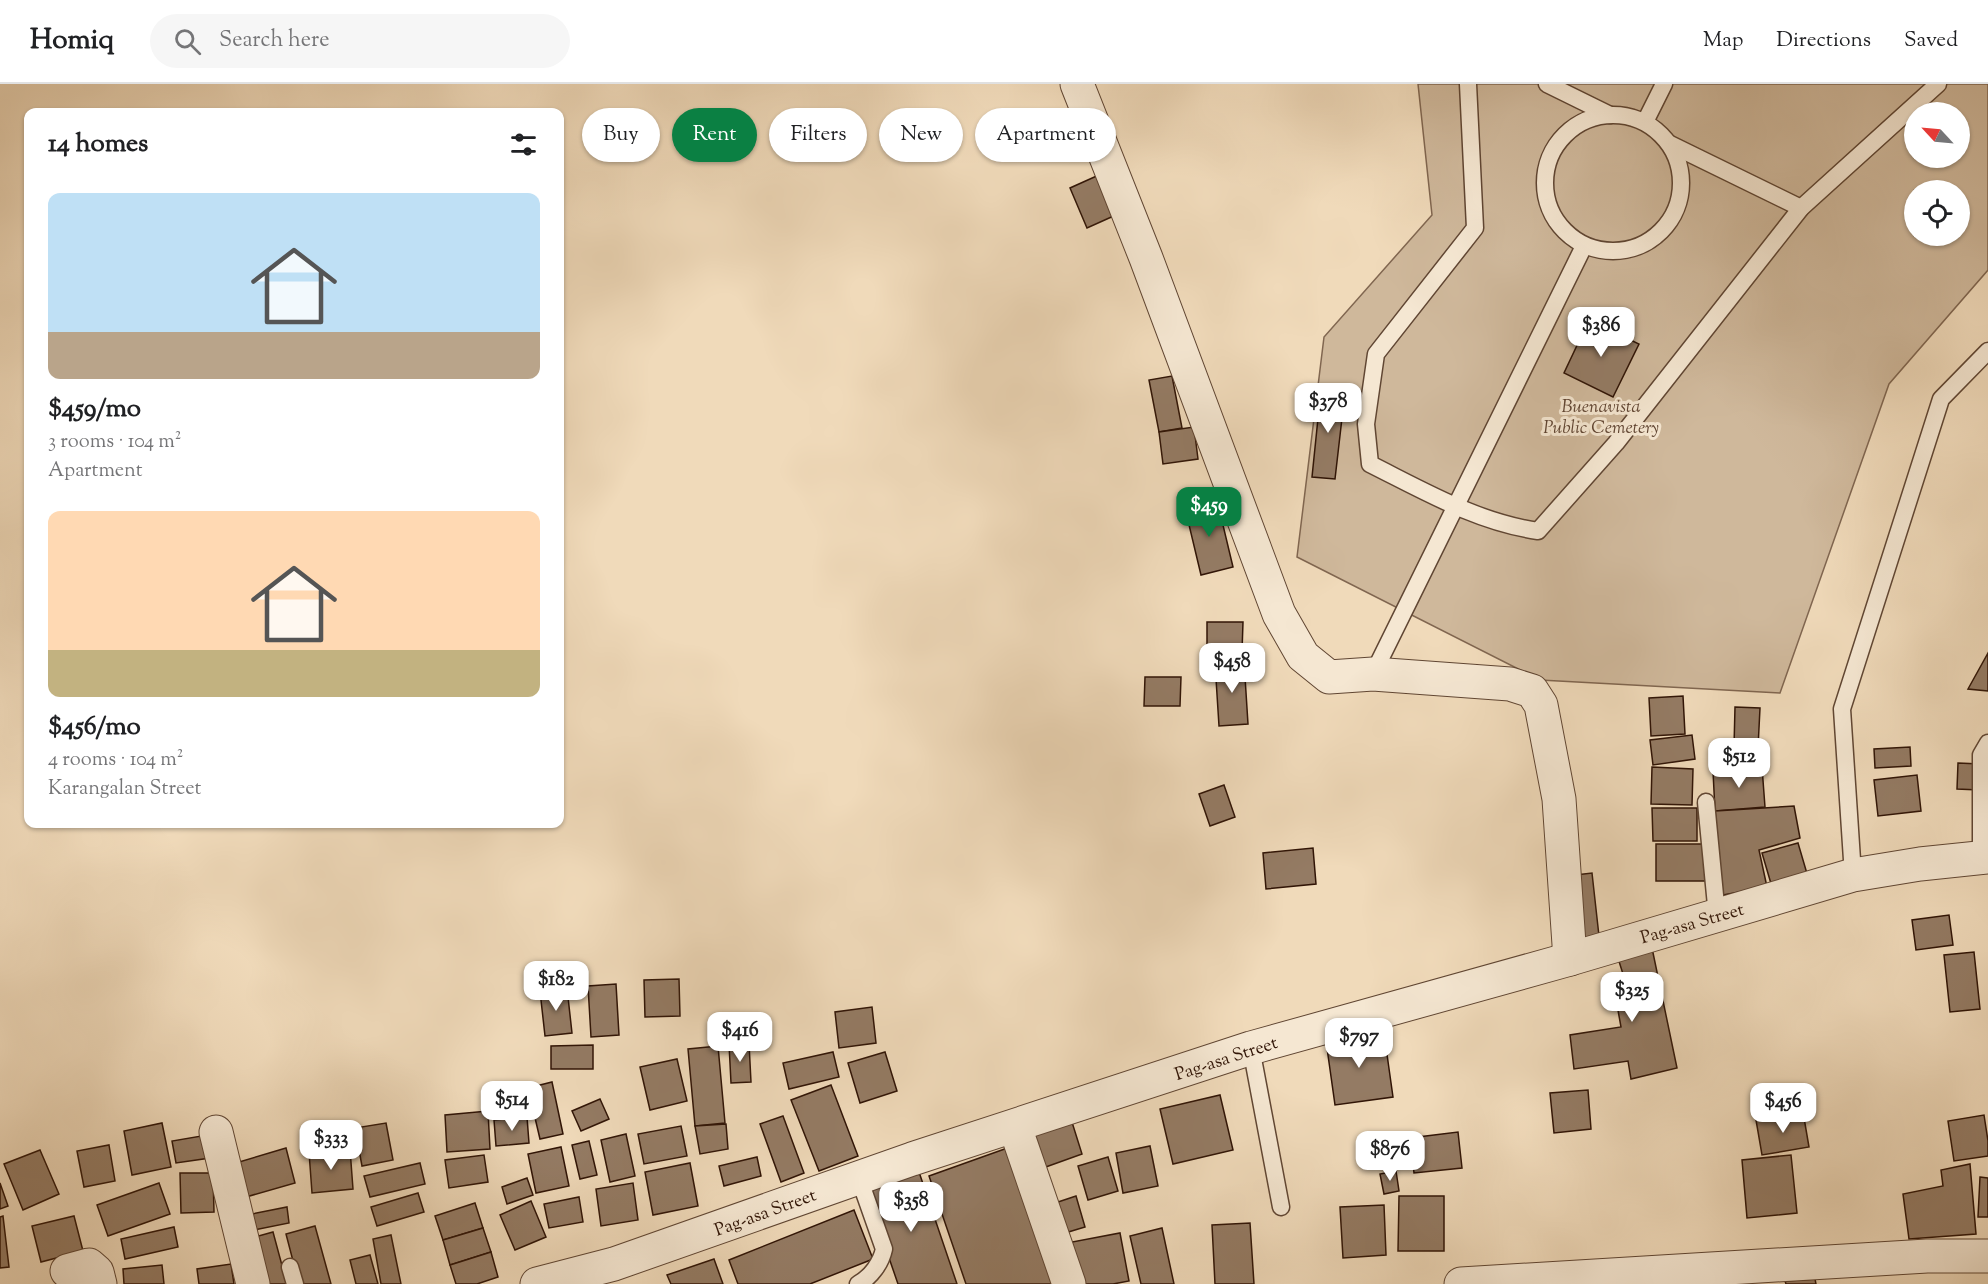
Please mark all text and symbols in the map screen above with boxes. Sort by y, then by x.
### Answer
search box [150,14,570,68]
text: Homiq [30,21,114,61]
icon: search [171,25,204,58]
text: Search here [219,25,329,57]
text: Map [1703,26,1743,56]
text: Directions [1776,26,1871,56]
text: Saved [1904,26,1958,56]
north arrow [1904,102,1970,168]
map controls [1904,102,1970,246]
chip: Buy [582,108,660,162]
chip: Rent [672,108,757,162]
chip: Filters [769,108,867,162]
chip: New [879,108,963,162]
chip: Apartment [975,108,1116,162]
text: 14 homes [48,126,148,163]
icon: filters [507,128,540,161]
button: locate [1904,180,1970,246]
icon: home [240,232,348,340]
pin: $386 [1565,307,1637,358]
text: $386 [1582,312,1620,341]
pin: $378 [1292,383,1364,434]
text: $378 [1309,388,1347,417]
text: $459/mo [48,391,141,428]
park label: Buenavista Public Cemetery [1543,395,1659,442]
text: 3 rooms · 104 m² [48,428,182,457]
text: Apartment [48,457,143,486]
pin: $459 [1173,487,1245,538]
text: $459 [1190,492,1228,521]
icon: home [240,550,348,658]
pin: $458 [1196,643,1268,694]
text: $458 [1213,648,1251,677]
text: $456/mo [48,709,141,746]
pin: $512 [1703,738,1775,789]
text: $512 [1722,743,1756,772]
text: 4 rooms · 104 m² [48,746,184,775]
text: Karangalan Street [48,775,201,804]
street label: Pag-asa Street [1638,898,1747,952]
pin: $182 [520,961,592,1012]
text: $182 [538,966,574,995]
pin: $325 [1596,972,1668,1023]
text: $325 [1615,977,1649,1006]
pin: $416 [704,1012,776,1063]
text: $416 [721,1017,759,1046]
pin: $797 [1323,1018,1395,1069]
text: $797 [1339,1023,1379,1052]
street label: Pag-asa Street [1172,1031,1281,1089]
pin: $514 [476,1081,548,1132]
pin: $456 [1747,1083,1819,1134]
text: $514 [495,1086,529,1115]
text: $456 [1764,1088,1802,1117]
pin: $333 [295,1120,367,1171]
text: $333 [314,1125,348,1154]
pin: $876 [1354,1131,1426,1182]
text: $876 [1370,1136,1410,1165]
pin: $358 [875,1182,947,1233]
street label: Pag-asa Street [711,1183,820,1244]
text: $358 [893,1187,929,1216]

